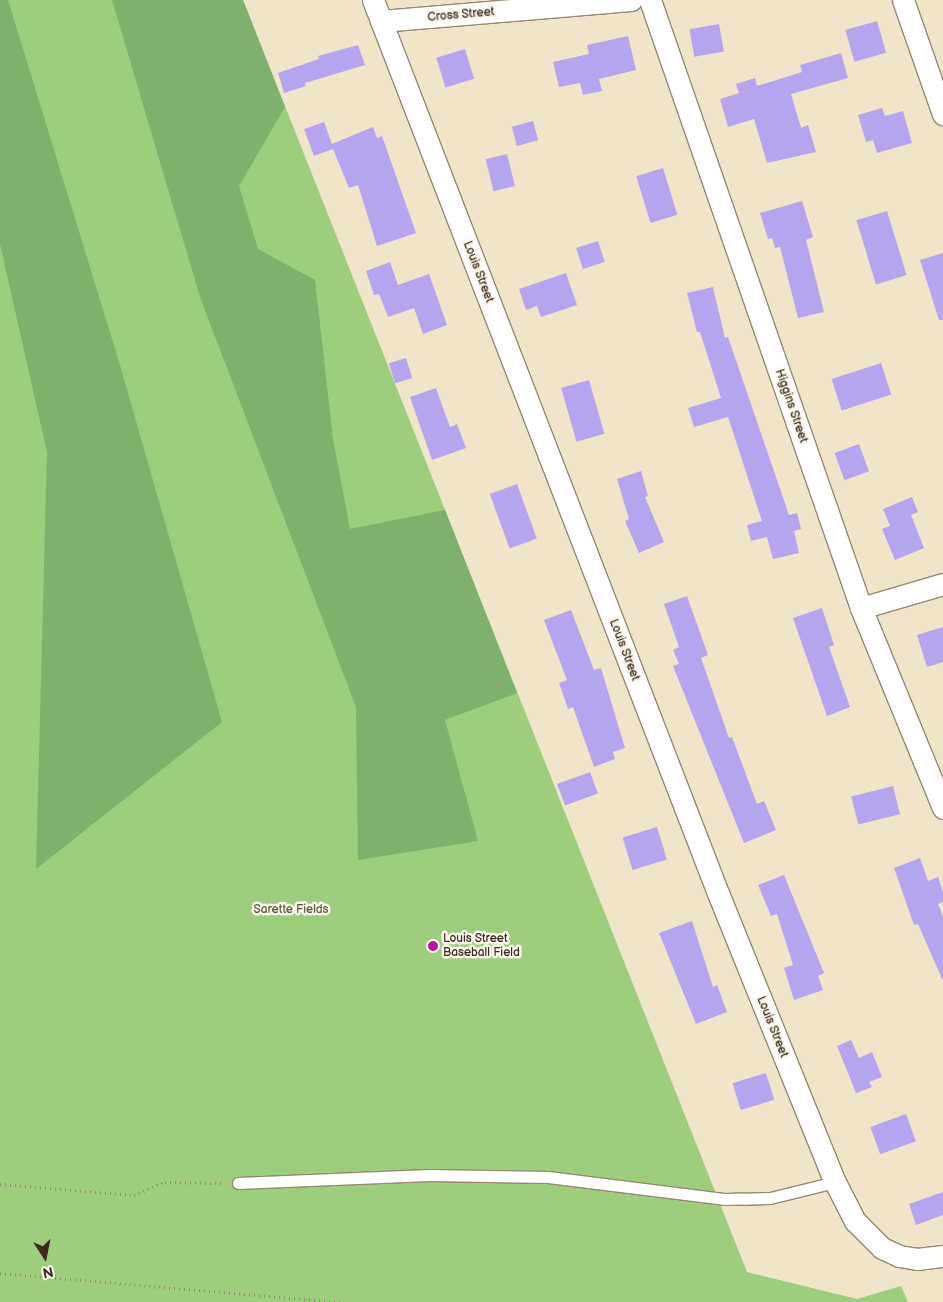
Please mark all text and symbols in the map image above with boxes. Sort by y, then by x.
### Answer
street label: Cross Street [427,5,495,25]
street label: Louis Street [460,239,496,305]
street label: Higgins Street [772,367,810,445]
street label: Louis Street [606,617,642,683]
park label: Sarette Fields [253,903,329,917]
place label: Louis Street Baseball Field [443,932,520,960]
marker: Louis Street Baseball Field [427,940,439,952]
street label: Louis Street [753,994,791,1060]
north arrow [20,1232,70,1282]
text: N [41,1263,55,1282]

